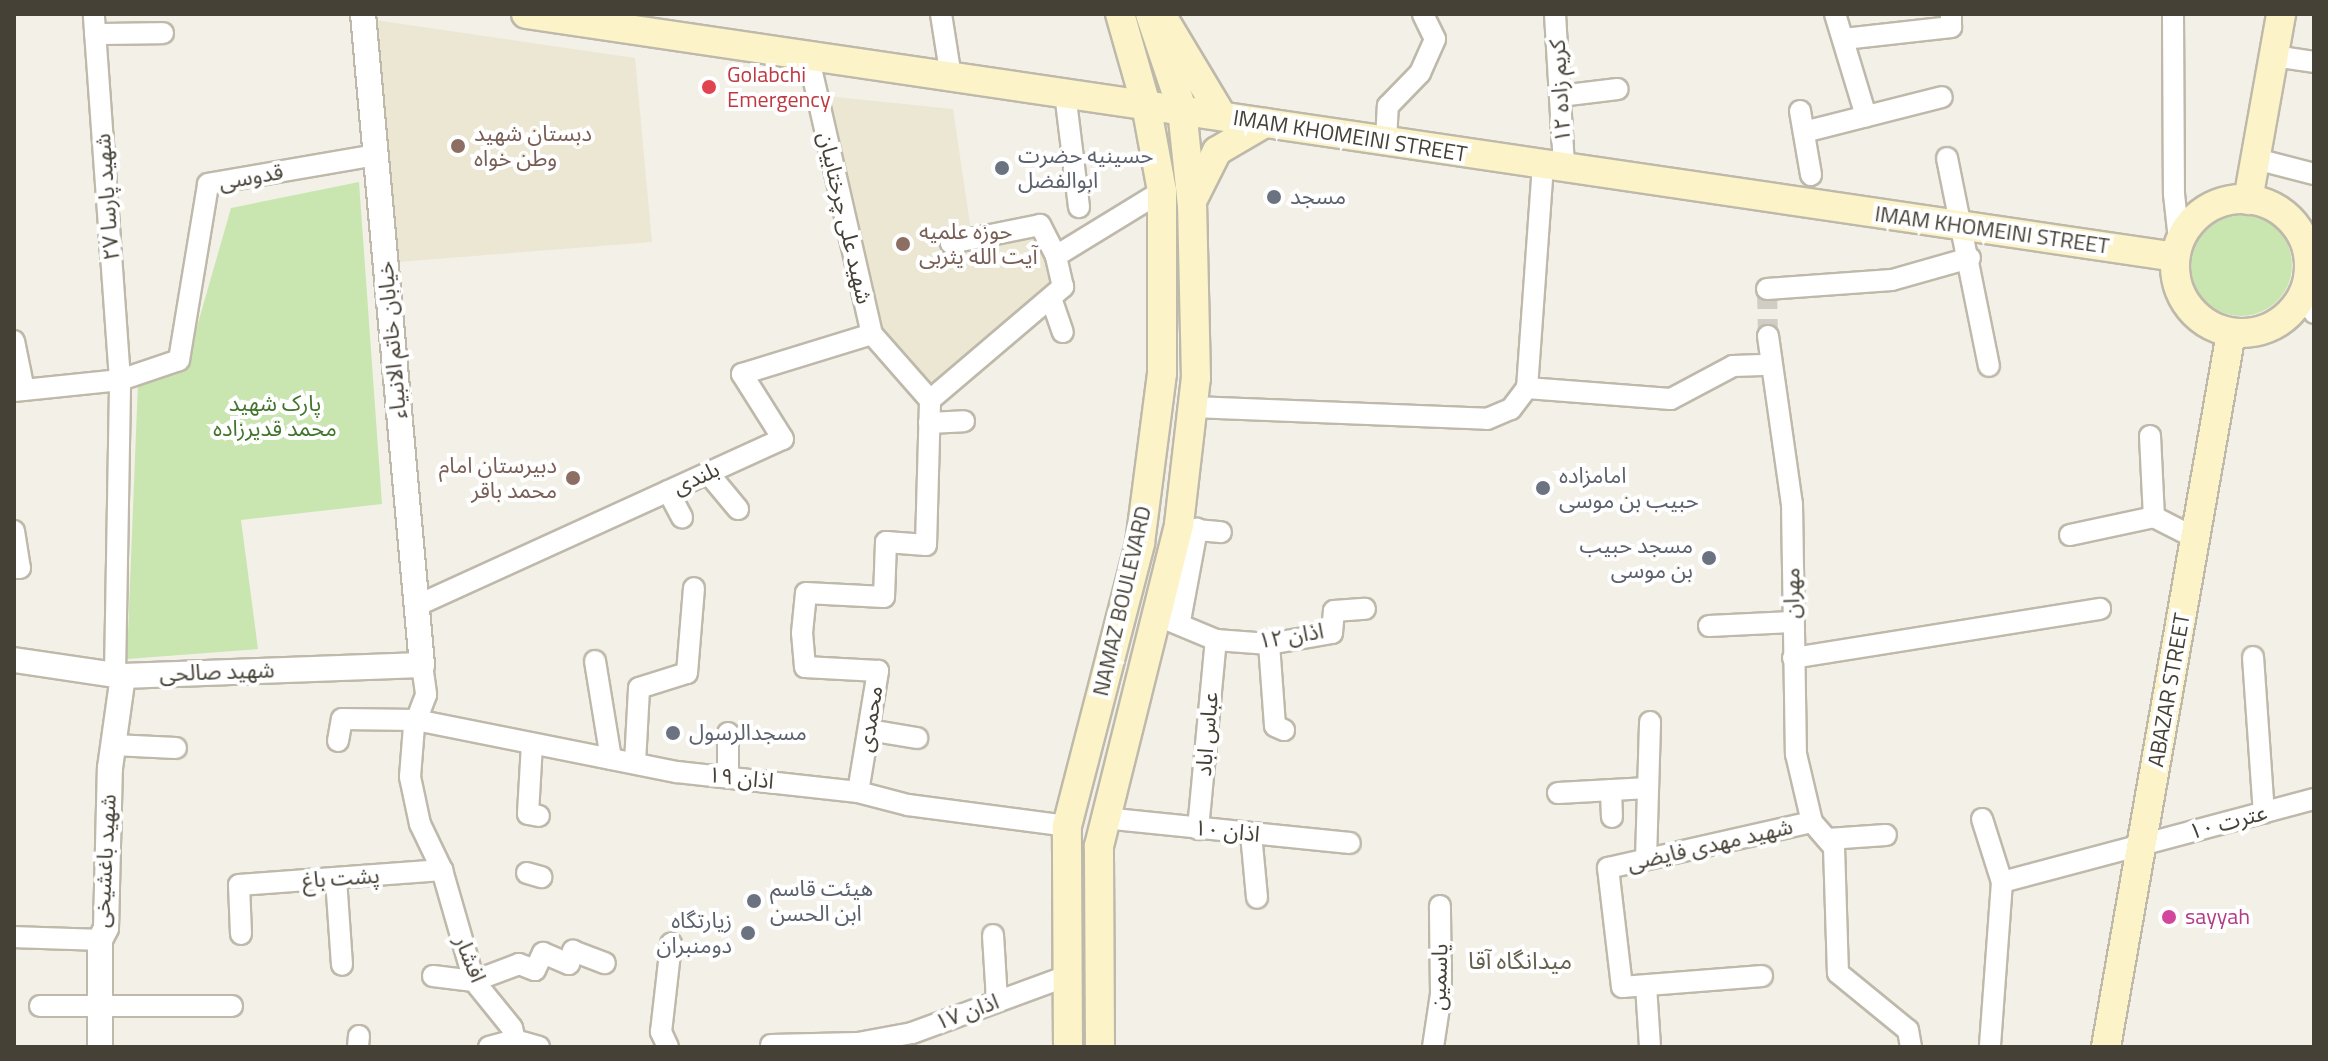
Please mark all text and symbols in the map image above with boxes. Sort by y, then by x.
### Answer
street label: کریم زاده ۱۲ [1544,39,1576,143]
place label: Golabchi Emergency [727,61,831,112]
marker: Golabchi Emergency [698,76,720,98]
street label: IMAM KHOMEINI STREET [1231,104,1469,168]
place label: دبستان شهید وطن خواه [474,120,592,172]
street label: شهید علی چرختابیان [812,129,878,307]
street label: شهید پارسا ۲۷ [89,133,125,261]
marker: دبستان شهید وطن خواه [449,137,467,155]
place label: حسینیه حضرت ابوالفضل [1018,142,1154,194]
street label: قدوسی [217,158,285,196]
marker: حسینیه حضرت ابوالفضل [993,159,1011,177]
place label: مسجد [1290,184,1346,210]
marker: مسجد [1265,188,1283,206]
street label: IMAM KHOMEINI STREET [1873,200,2111,260]
place label: حوزه علمیه آیت الله یثربی [919,218,1038,270]
marker: حوزه علمیه آیت الله یثربی [894,235,912,253]
street label: خیابان خاتم الانبیاء [372,260,412,420]
park label: پارک شهید محمد قدیرزاده [213,390,337,442]
place label: دبیرستان امام محمد باقر [439,452,557,504]
street label: بلندی [668,456,724,500]
place label: امامزاده حبیب بن موسی [1559,462,1699,514]
marker: دبیرستان امام محمد باقر [564,469,582,487]
marker: امامزاده حبیب بن موسی [1534,479,1552,497]
street label: NAMAZ BOULEVARD [1087,503,1157,699]
place label: مسجد حبیب بن موسی [1579,532,1693,584]
marker: مسجد حبیب بن موسی [1700,549,1718,567]
street label: مهران [1779,567,1805,619]
street label: ABAZAR STREET [2142,611,2196,769]
street label: اذان ۱۲ [1256,618,1326,654]
street label: شهید صالحی [159,657,275,687]
street label: محمدی [852,684,888,754]
street label: عباس اباد [1190,691,1224,777]
place label: مسجدالرسول [689,720,807,746]
marker: مسجدالرسول [664,724,682,742]
street label: اذان ۱۹ [707,761,775,795]
street label: شهید باغشیخی [88,794,122,928]
street label: عترت ۱۰ [2186,799,2270,845]
street label: شهید مهدی فایضی [1625,813,1795,877]
street label: اذان ۱۰ [1193,814,1261,848]
street label: پشت باغ [301,862,381,894]
place label: هیئت قاسم ابن الحسن [770,875,873,926]
marker: هیئت قاسم ابن الحسن [745,892,763,910]
place label: sayyah [2185,904,2250,930]
place label: زیارتگاه دومنبران [657,907,732,958]
marker: sayyah [2160,908,2178,926]
marker: زیارتگاه دومنبران [739,924,757,942]
street label: افشار [449,932,491,986]
street label: یاسمین [1425,943,1453,1011]
district label: میدانگاه آقا [1468,947,1572,975]
street label: اذان ۱۷ [931,988,1003,1036]

